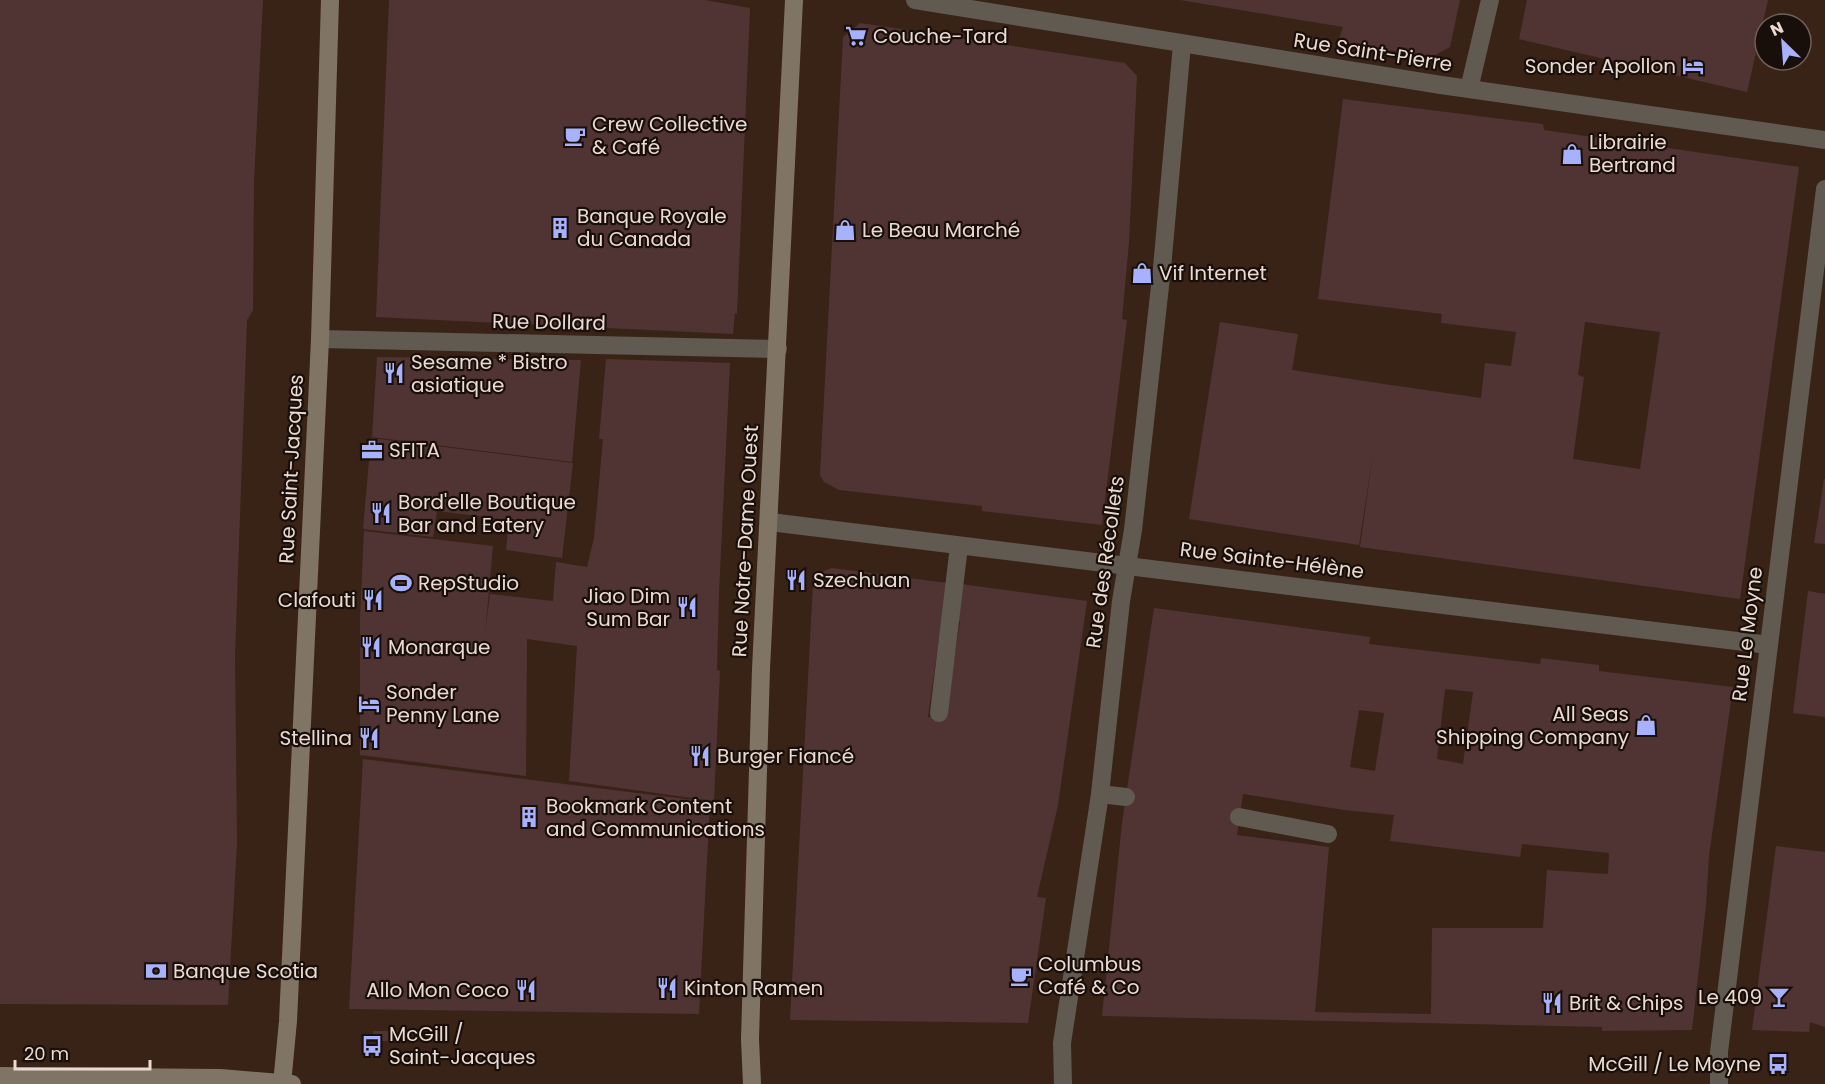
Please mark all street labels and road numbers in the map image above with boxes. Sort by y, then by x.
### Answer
street label: Rue Saint-Pierre [1292,26,1454,78]
street label: Rue Dollard [492,307,606,337]
street label: Rue Saint-Jacques [272,374,310,564]
street label: Rue Notre-Dame Ouest [725,424,765,658]
street label: Rue des Récollets [1079,474,1131,650]
street label: Rue Sainte-Hélène [1178,535,1366,585]
street label: Rue Le Moyne [1725,565,1769,703]

